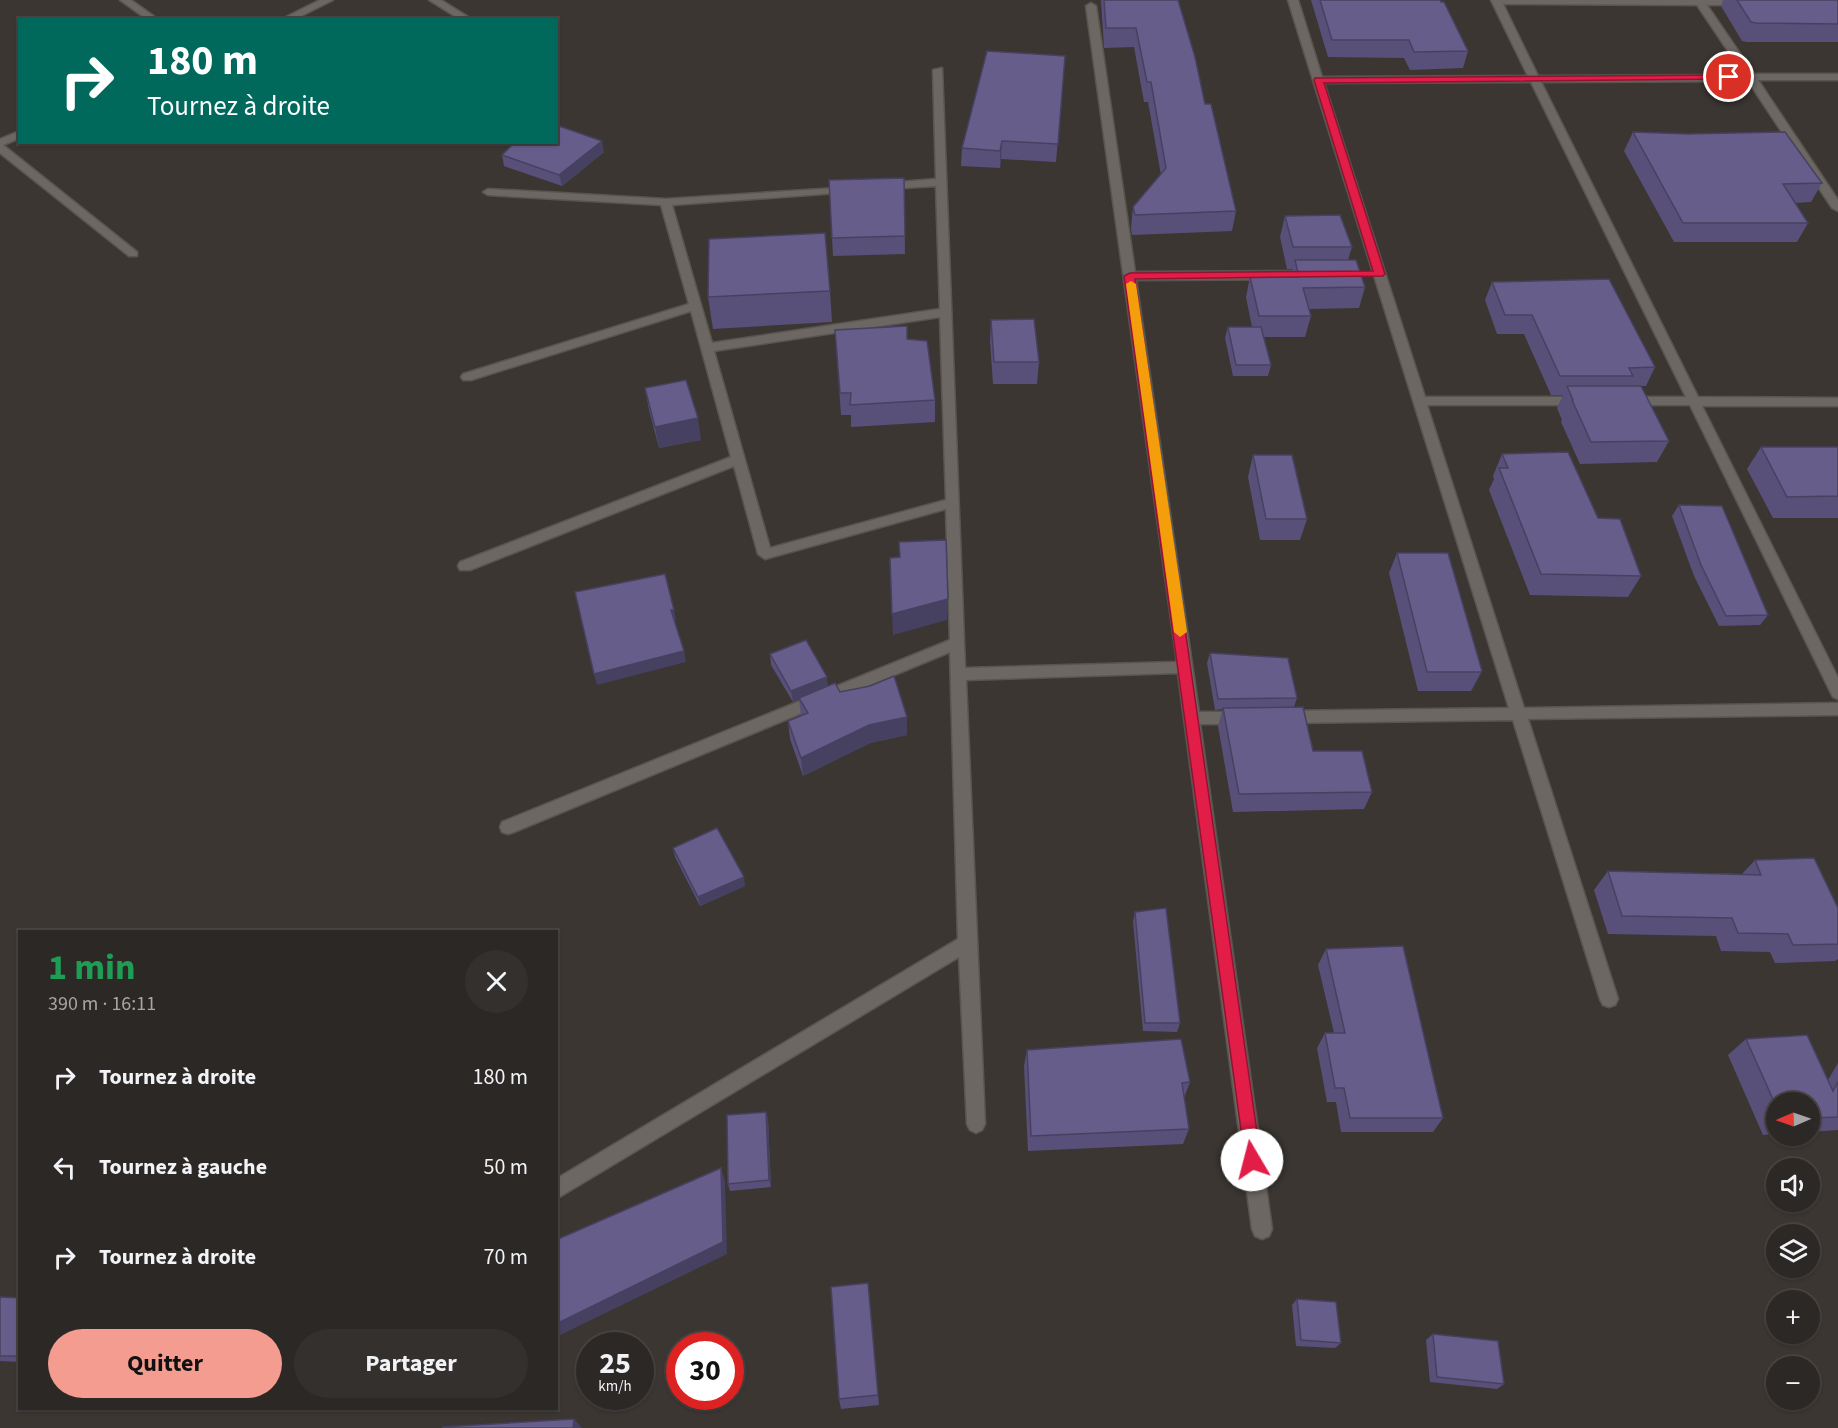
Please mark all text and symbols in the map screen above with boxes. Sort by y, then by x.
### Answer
text: 180 m [147,31,258,91]
icon: right [48,42,126,120]
pin [1703,51,1754,102]
icon: arrive [1712,60,1745,93]
text: Tournez à droite [147,87,330,126]
text: 1 min [48,942,136,993]
button: close [465,950,528,1013]
text: 390 m · 16:11 [48,990,156,1018]
icon: right [48,1061,81,1094]
text: Tournez à droite [99,1061,256,1093]
text: 180 m [473,1061,528,1093]
north arrow [1766,1092,1820,1146]
map controls [1766,1092,1820,1410]
position arrow [1220,1128,1284,1192]
icon: left [48,1151,81,1184]
text: Tournez à gauche [99,1151,267,1183]
text: 50 m [483,1151,528,1183]
button: sound [1766,1158,1820,1212]
button: layers [1766,1224,1820,1278]
icon: right [48,1241,81,1274]
text: Tournez à droite [99,1241,256,1273]
text: 70 m [483,1241,528,1273]
button: + [1766,1290,1820,1344]
button: Quitter [48,1329,282,1398]
button: Partager [294,1329,528,1398]
speed limit sign: 30 [666,1332,744,1410]
text: 25 [599,1342,631,1385]
button: − [1766,1356,1820,1410]
text: km/h [598,1376,632,1397]

